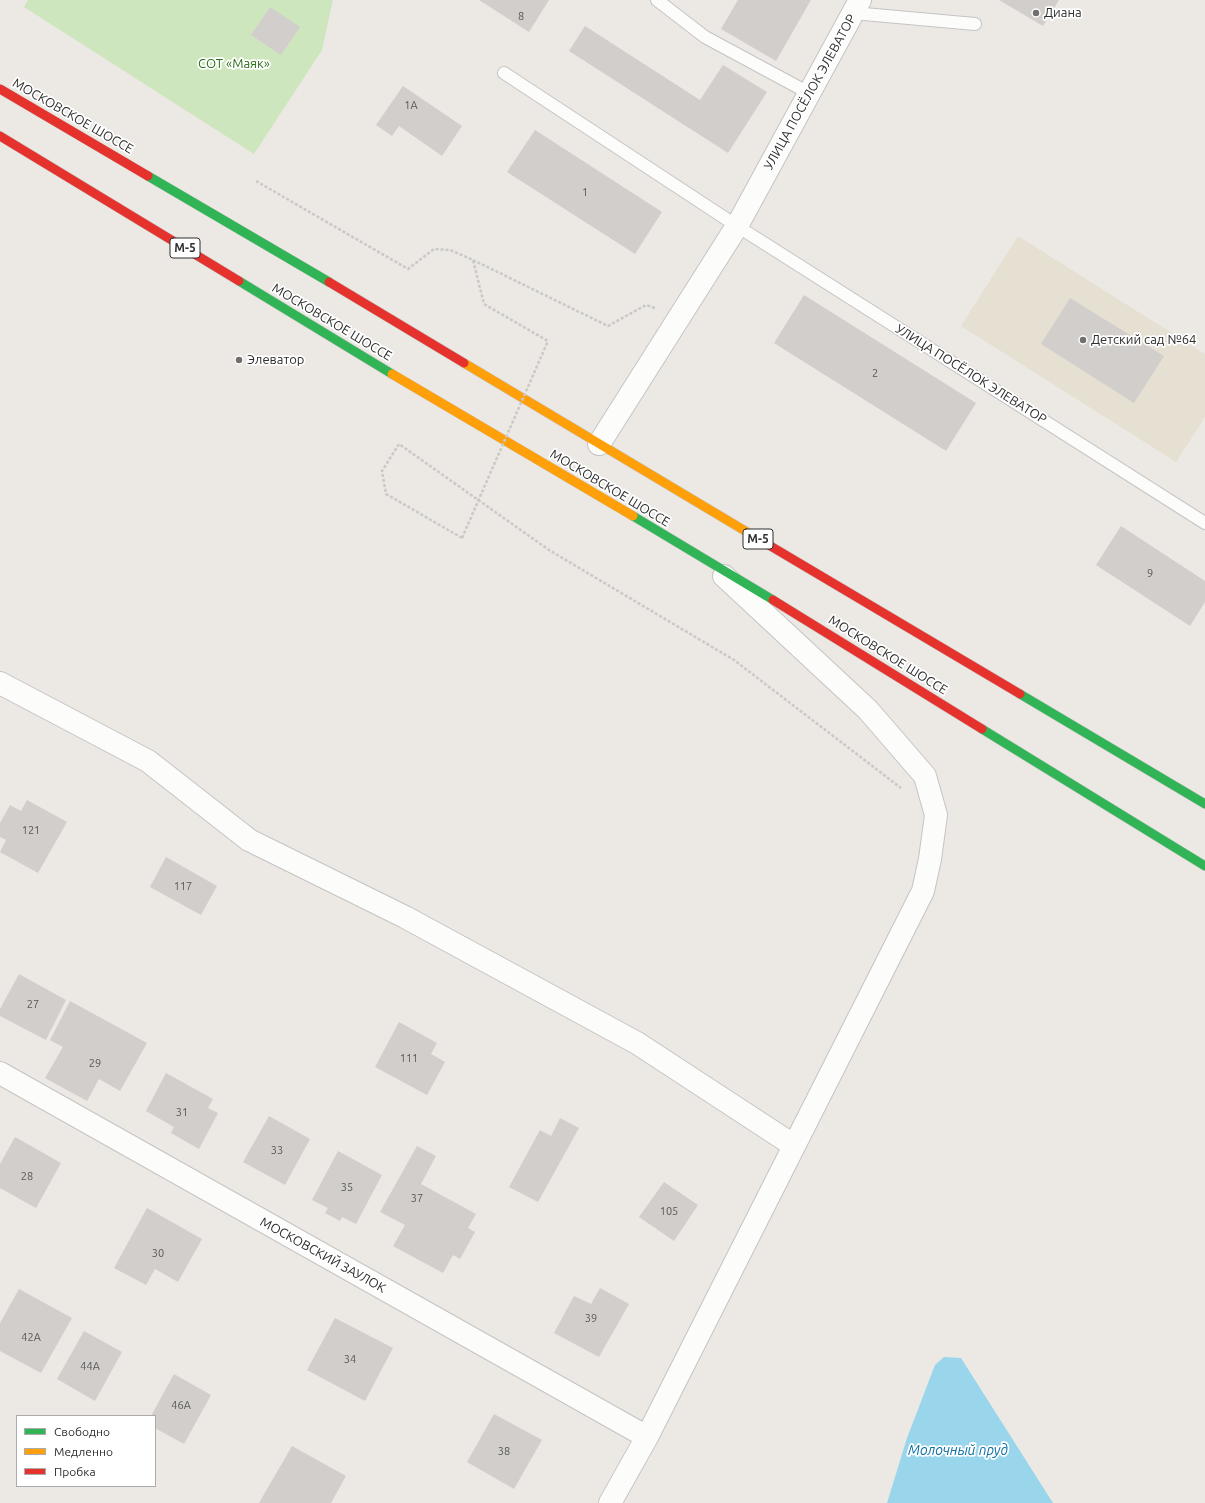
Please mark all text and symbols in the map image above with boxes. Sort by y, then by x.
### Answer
place label: Диана [1044,5,1082,21]
marker: Диана [1031,8,1041,18]
house number: 8 [518,9,524,23]
street label: УЛИЦА ПОСЁЛОК ЭЛЕВАТОР [761,12,859,172]
park label: СОТ «Маяк» [198,56,270,72]
street label: МОСКОВСКОЕ ШОССЕ [10,75,136,157]
house number: 1А [404,98,418,112]
house number: 1 [582,185,588,199]
road number: М-5 [170,238,200,258]
street label: МОСКОВСКОЕ ШОССЕ [269,280,395,364]
street label: УЛИЦА ПОСЁЛОК ЭЛЕВАТОР [893,321,1049,427]
place label: Детский сад №64 [1091,332,1196,348]
marker: Детский сад №64 [1078,335,1088,345]
place label: Элеватор [247,352,304,368]
marker: Элеватор [234,355,244,365]
house number: 2 [872,366,878,380]
street label: МОСКОВСКОЕ ШОССЕ [547,446,673,530]
road number: М-5 [743,529,773,549]
house number: 9 [1147,566,1153,580]
street label: МОСКОВСКОЕ ШОССЕ [826,612,950,698]
house number: 121 [22,823,40,837]
house number: 117 [174,879,192,893]
house number: 27 [27,997,39,1011]
house number: 111 [400,1051,418,1065]
house number: 29 [89,1056,101,1070]
house number: 31 [176,1105,188,1119]
house number: 33 [271,1143,283,1157]
house number: 28 [21,1169,33,1183]
house number: 35 [341,1180,353,1194]
house number: 37 [411,1191,423,1205]
house number: 105 [660,1204,678,1218]
street label: МОСКОВСКИЙ ЗАУЛОК [257,1214,389,1296]
house number: 30 [152,1246,164,1260]
house number: 39 [585,1311,597,1325]
house number: 42А [21,1330,41,1344]
house number: 34 [344,1352,356,1366]
house number: 44А [80,1359,100,1373]
house number: 46А [171,1398,191,1412]
legend [16,1415,156,1487]
text: Свободно [54,1425,110,1438]
water label: Молочный пруд [908,1442,1008,1458]
house number: 38 [498,1444,510,1458]
text: Медленно [54,1445,113,1458]
text: Пробка [54,1465,96,1478]

